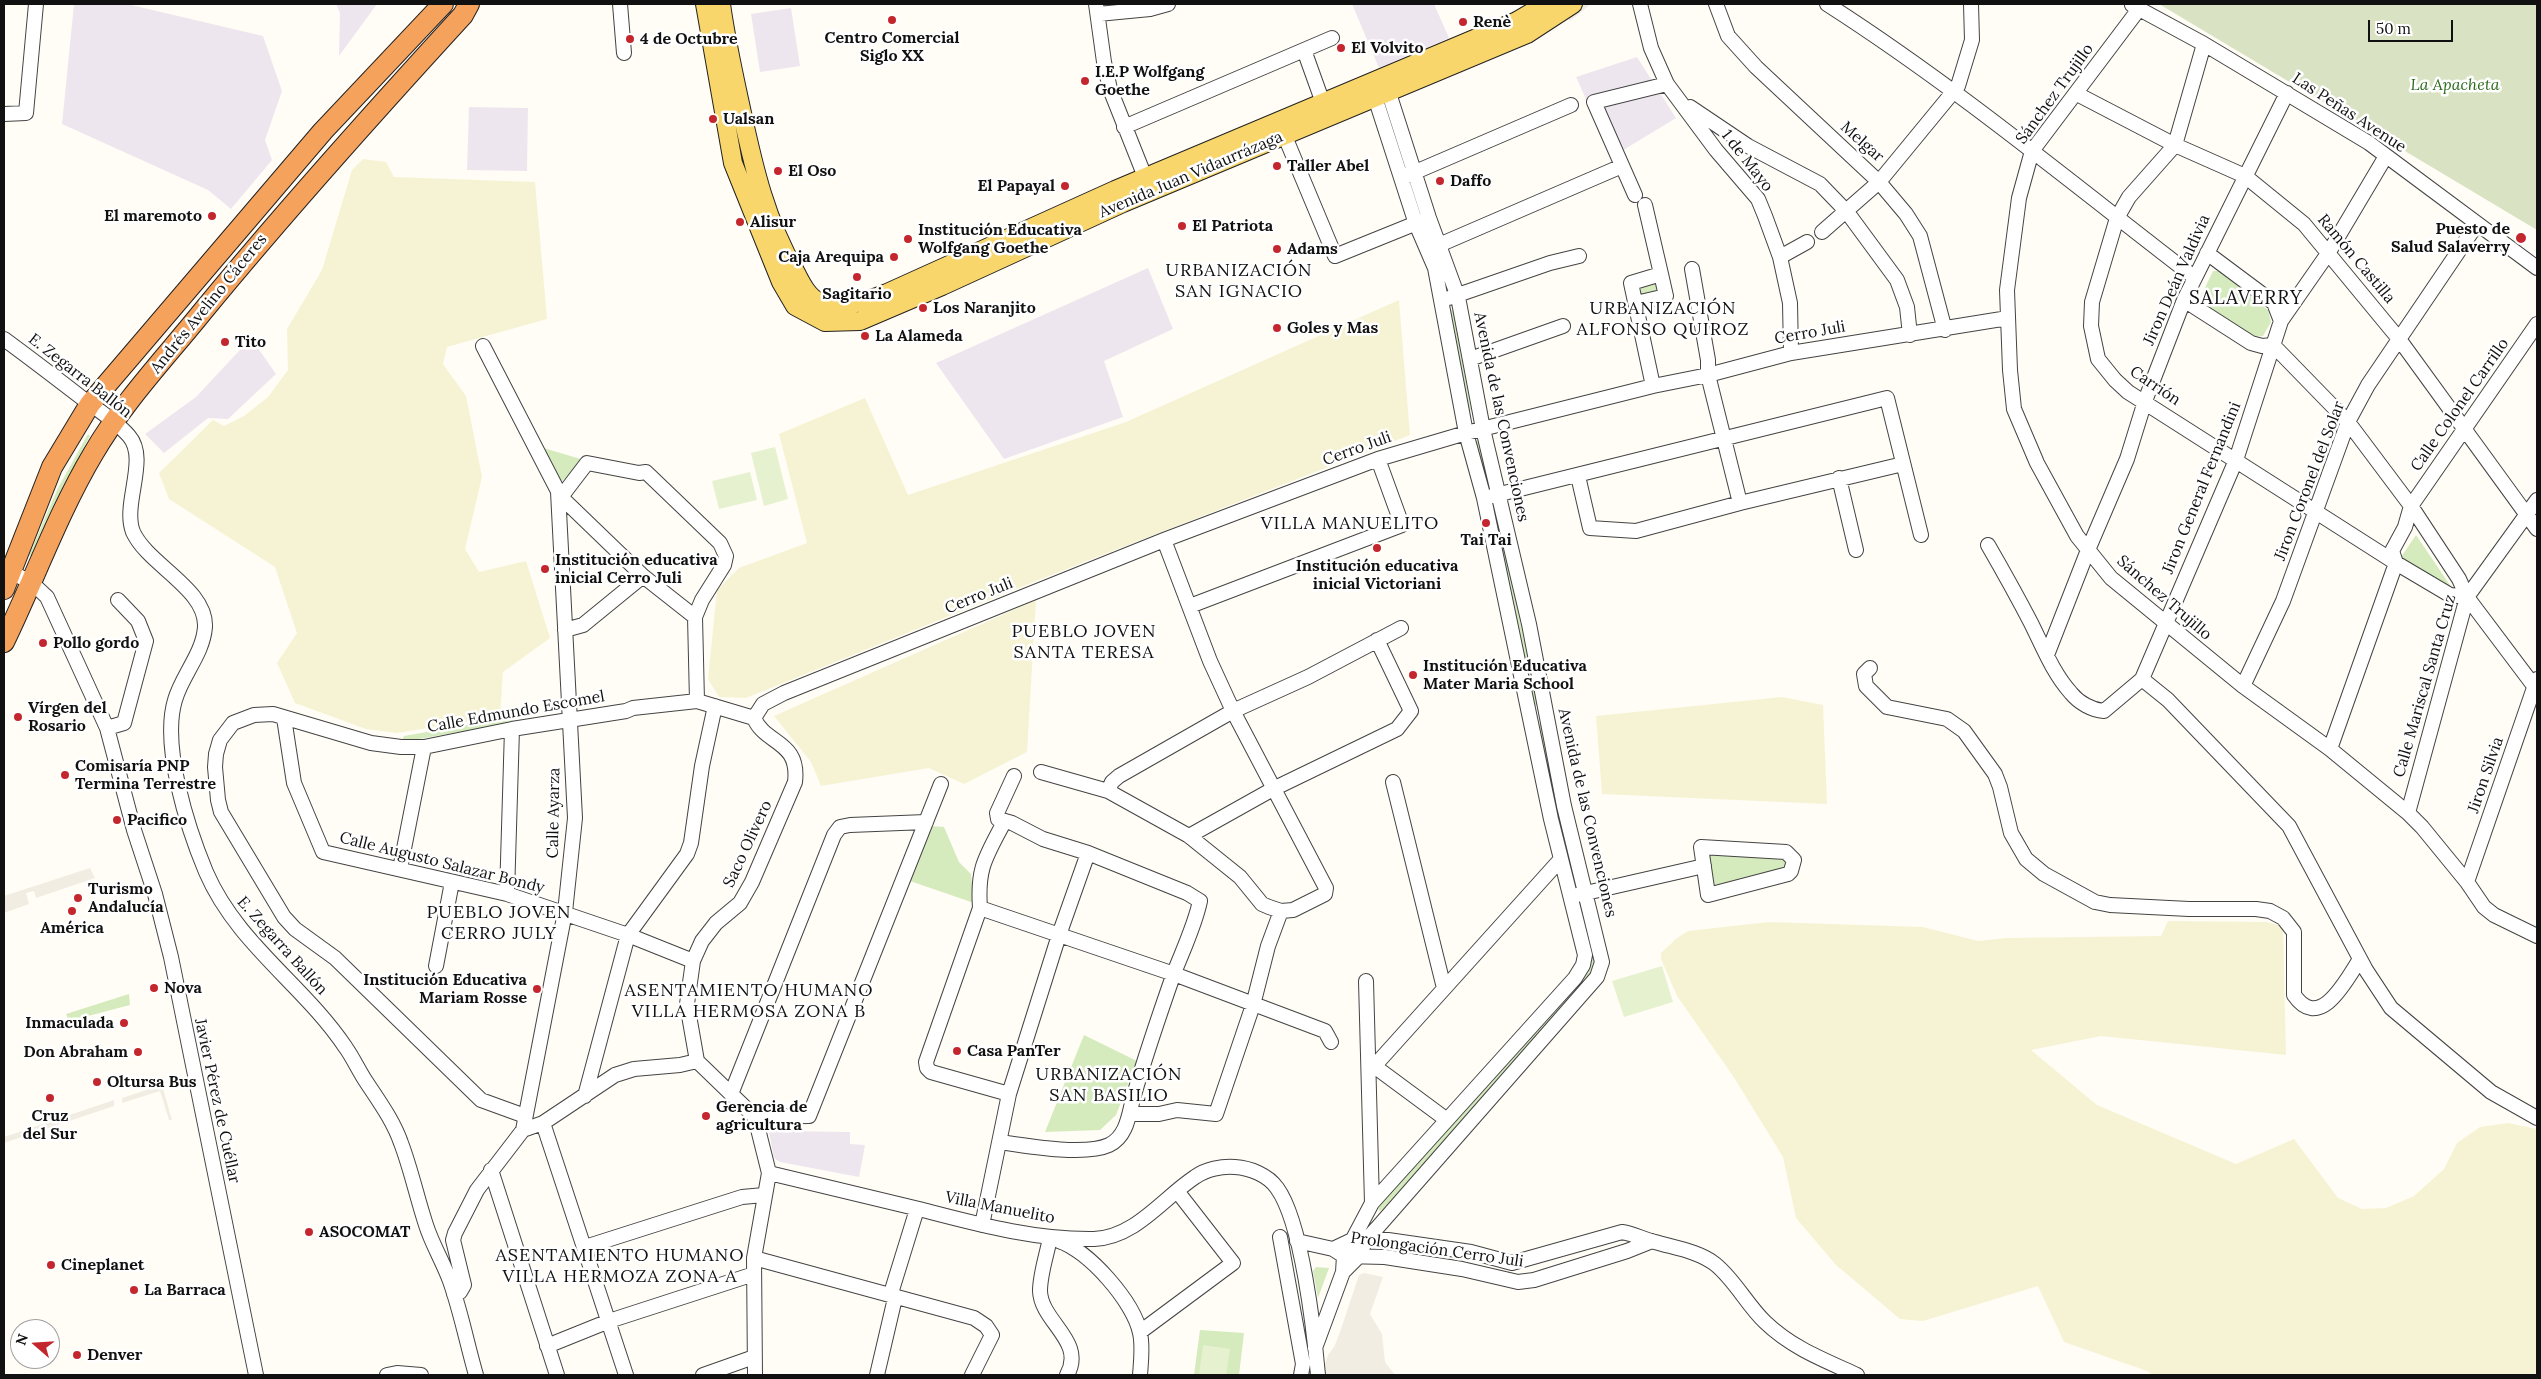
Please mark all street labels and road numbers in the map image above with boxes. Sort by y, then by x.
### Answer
street label: Sánchez Trujillo [2012,40,2098,148]
street label: Las Peñas Avenue [2289,69,2409,157]
street label: Melgar [1836,118,1888,166]
street label: 1 de Mayo [1717,126,1777,196]
street label: Avenida Juan Vidaurrázaga [1096,128,1286,222]
street label: Ramón Castilla [2313,211,2399,307]
street label: Jiron Deán Valdivia [2140,212,2214,348]
street label: Andrés Avelino Cáceres [147,230,271,378]
street label: Avenida de las Convenciones [1469,310,1533,524]
street label: Cerro Juli [1773,317,1847,349]
street label: E. Zegarra Ballón [25,330,135,422]
street label: Calle Colonel Carrillo [2407,335,2513,475]
street label: Carrión [2126,362,2184,410]
street label: Jiron General Fernandini [2159,399,2245,577]
street label: Jiron Coronel del Solar [2271,399,2349,563]
street label: Cerro Juli [1320,428,1394,470]
street label: Sánchez Trujillo [2113,552,2215,644]
street label: Cerro Juli [942,574,1016,618]
street label: Calle Mariscal Santa Cruz [2390,592,2460,780]
street label: Calle Edmundo Escomel [426,687,606,737]
street label: Avenida de las Convenciones [1554,707,1620,919]
street label: Jiron Silvia [2464,734,2508,816]
street label: Calle Ayarza [544,767,564,859]
street label: Saco Olivero [719,797,777,891]
street label: Calle Augusto Salazar Bondy [338,828,546,898]
street label: E. Zegarra Ballón [233,893,331,999]
street label: Javier Pérez de Cuéllar [190,1017,244,1185]
street label: Villa Manuelito [943,1188,1057,1228]
street label: Prolongación Cerro Juli [1349,1228,1525,1272]

